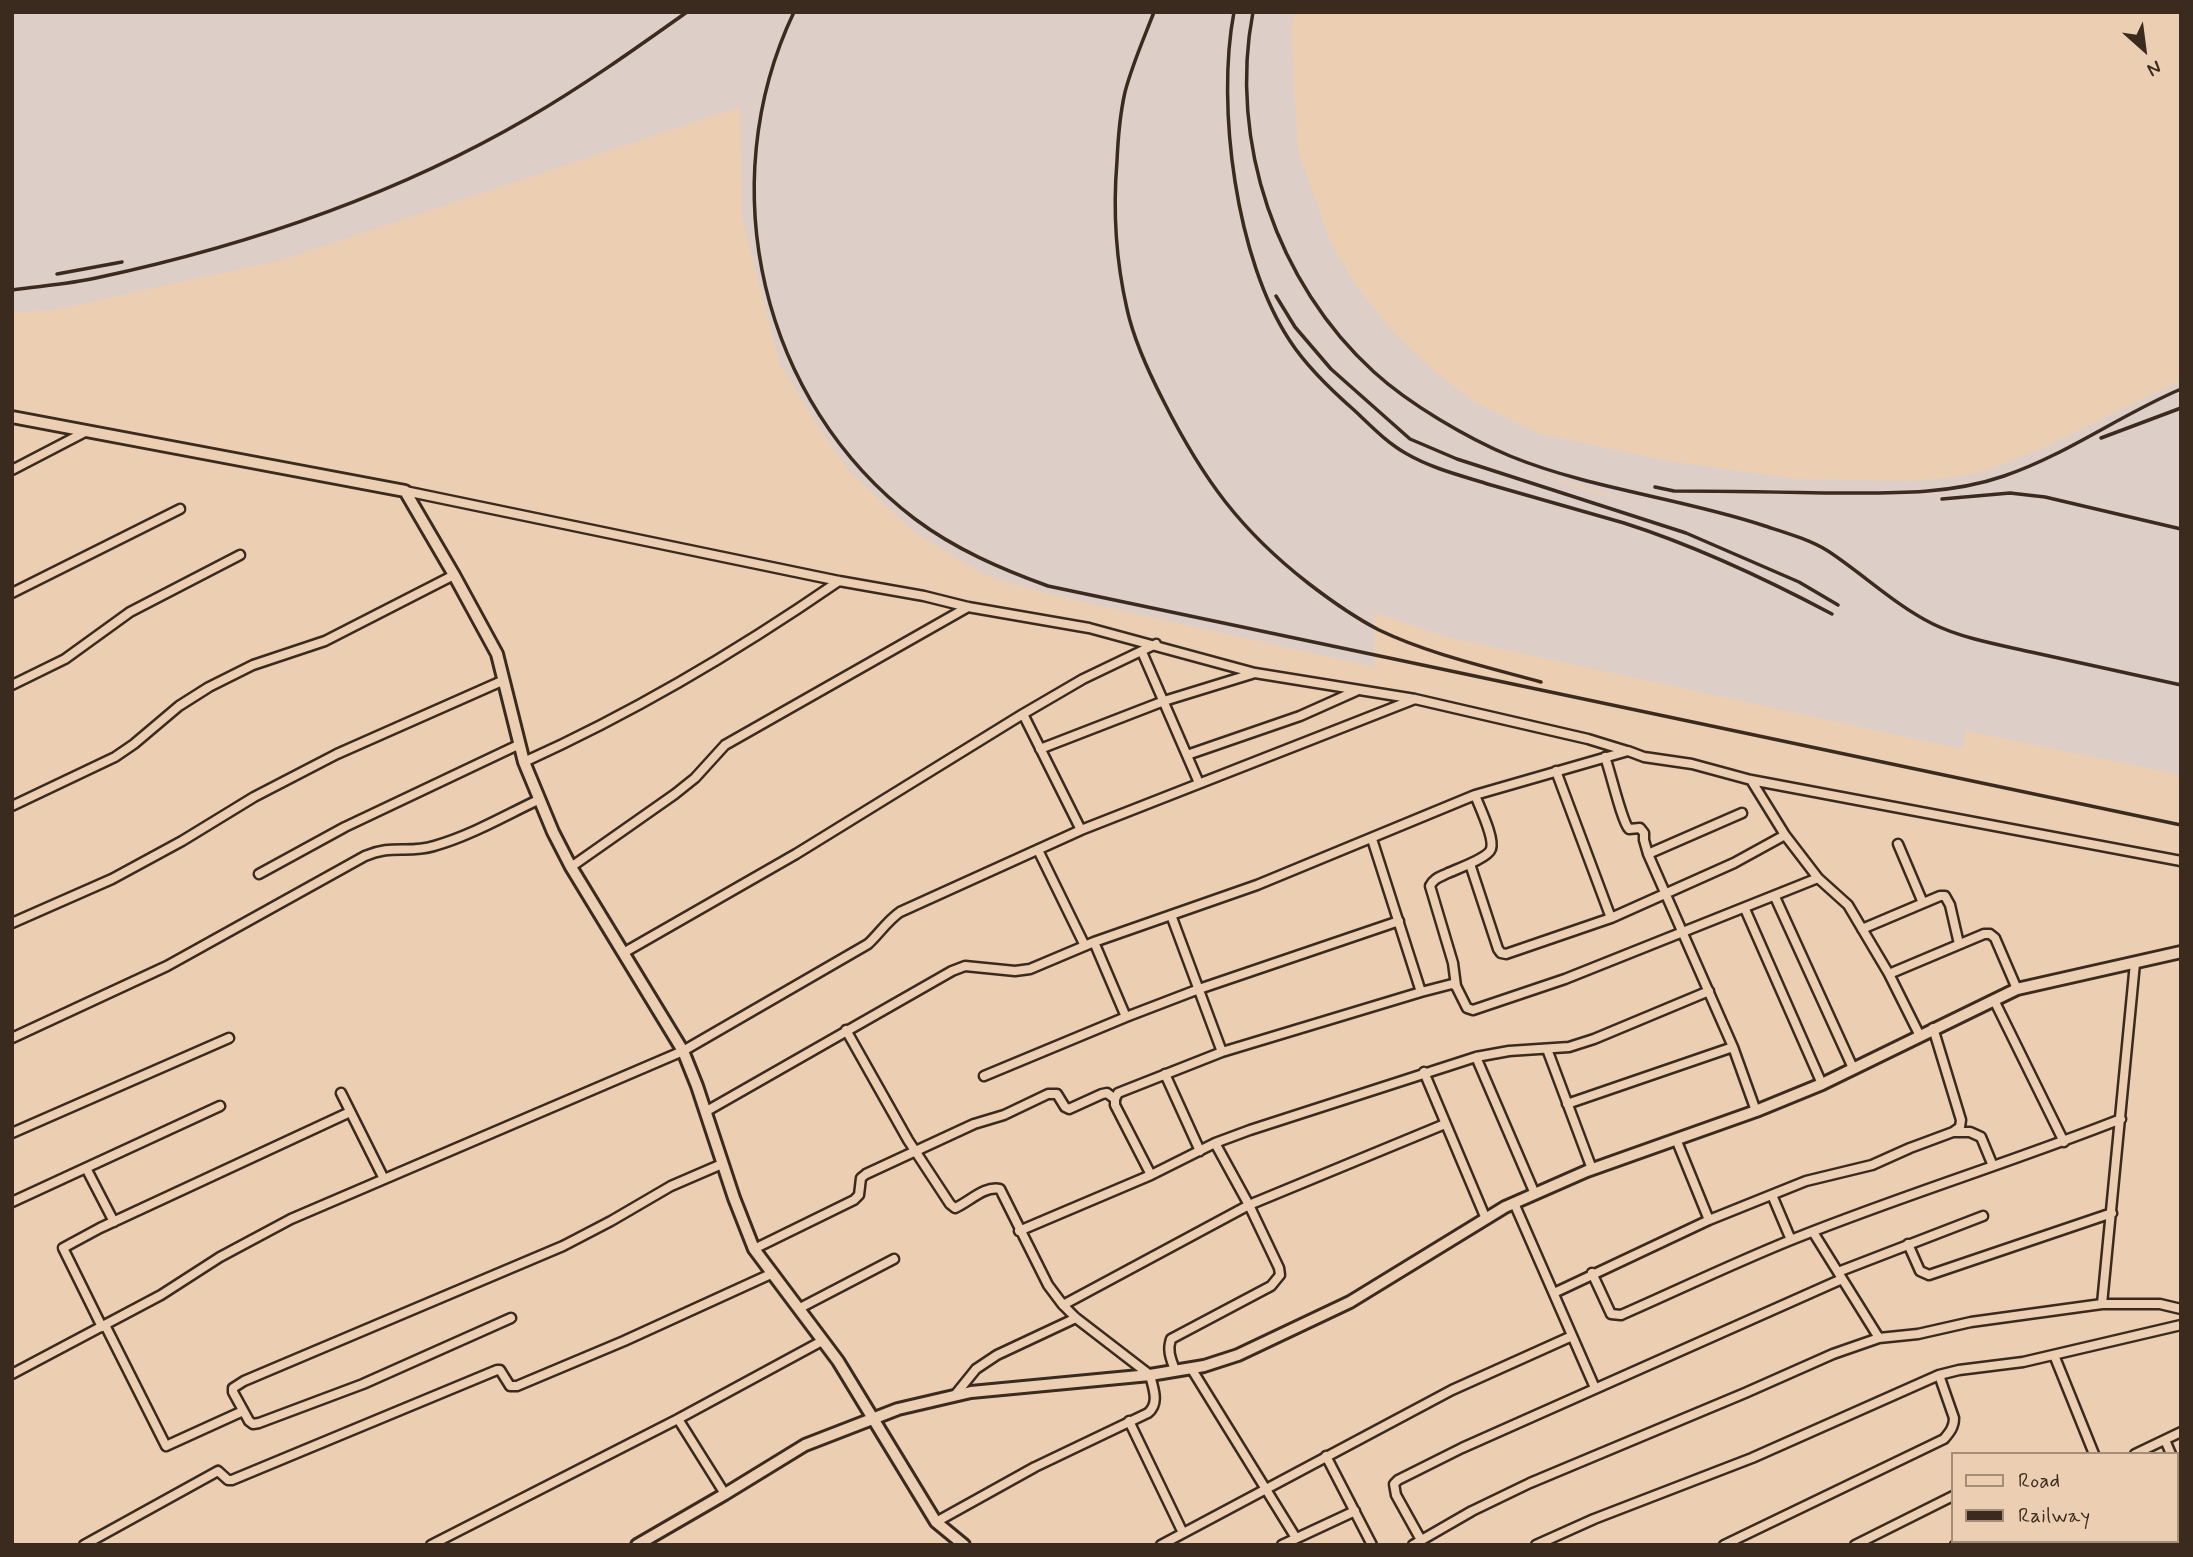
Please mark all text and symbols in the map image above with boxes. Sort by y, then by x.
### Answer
north arrow [2109,14,2179,84]
text: N [2143,54,2166,82]
legend [1952,1452,2179,1543]
text: Road [2018,1467,2060,1495]
text: Railway [2018,1502,2090,1530]

